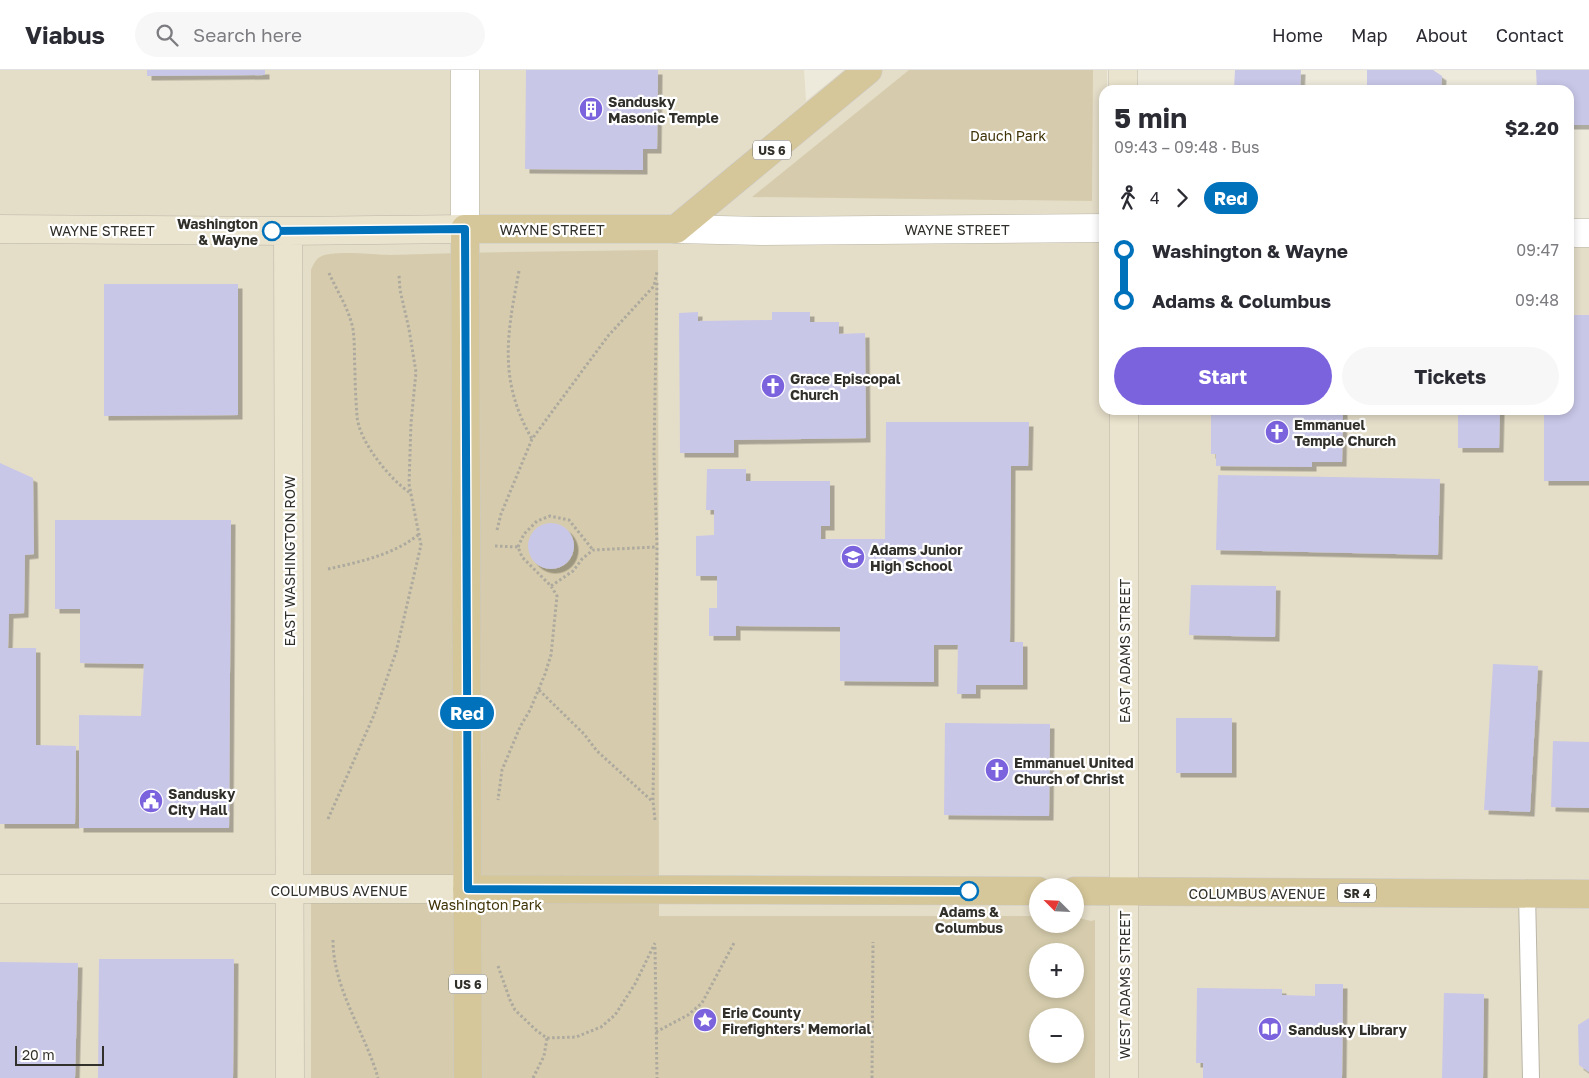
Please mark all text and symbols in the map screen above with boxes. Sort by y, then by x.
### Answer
search box [135,12,485,57]
text: Viabus [25,20,105,49]
icon: search [153,21,181,49]
text: Search here [193,23,302,46]
text: Home [1272,24,1323,46]
text: Map [1351,24,1388,46]
text: About [1416,24,1468,46]
text: Contact [1496,24,1564,46]
place label: Sandusky Masonic Temple [608,93,719,126]
building icon: Sandusky Masonic Temple [578,96,604,122]
text: 5 min [1114,101,1187,134]
text: $2.20 [1505,116,1559,139]
park label: Dauch Park [970,127,1046,144]
text: 09:43 – 09:48 · Bus [1114,137,1260,157]
road number: US 6 [753,140,791,160]
icon: walk [1114,184,1142,212]
icon: forward [1168,184,1196,212]
text: Red [1214,187,1248,209]
text: 4 [1150,188,1160,208]
place label: Washington & Wayne [177,215,258,248]
marker: Washington & Wayne [262,221,282,241]
street label: WAYNE STREET [499,221,605,238]
street label: WAYNE STREET [904,221,1010,238]
street label: WAYNE STREET [49,222,155,239]
text: Washington & Wayne [1152,239,1348,262]
text: 09:47 [1516,240,1559,260]
text: Adams & Columbus [1152,289,1331,312]
text: 09:48 [1515,290,1559,310]
button: Start [1114,347,1332,405]
button: Tickets [1342,347,1559,405]
place label: Grace Episcopal Church [790,370,901,403]
church icon: Grace Episcopal Church [760,373,786,399]
place label: Emmanuel Temple Church [1294,416,1396,449]
church icon: Emmanuel Temple Church [1264,419,1290,445]
street label: EAST WASHINGTON ROW [281,475,298,646]
place label: Adams Junior High School [870,541,963,574]
school or university icon: Adams Junior High School [840,544,866,570]
street label: EAST ADAMS STREET [1116,578,1133,723]
line badge: Red [438,697,496,729]
text: Red [450,702,484,724]
place label: Emmanuel United Church of Christ [1014,754,1134,787]
church icon: Emmanuel United Church of Christ [984,757,1010,783]
place label: Sandusky City Hall [168,785,236,818]
public building icon: Sandusky City Hall [138,788,164,814]
north arrow [1029,878,1084,932]
map controls [1029,878,1084,1063]
marker: Adams & Columbus [959,881,979,901]
street label: COLUMBUS AVENUE [270,882,408,899]
road number: SR 4 [1338,884,1376,902]
street label: COLUMBUS AVENUE [1188,885,1326,902]
park label: Washington Park [428,896,542,913]
place label: Adams & Columbus [935,903,1003,936]
street label: WEST ADAMS STREET [1116,910,1133,1059]
button: + [1029,943,1084,998]
road number: US 6 [449,974,487,994]
place label: Erie County Firefighters' Memorial [722,1004,871,1037]
place icon: Erie County Firefighters' Memorial [692,1007,718,1033]
button: − [1029,1008,1084,1063]
library icon: Sandusky Library [1257,1016,1283,1042]
place label: Sandusky Library [1288,1021,1408,1038]
scale bar [15,1043,104,1066]
text: 20 m [22,1046,55,1063]

